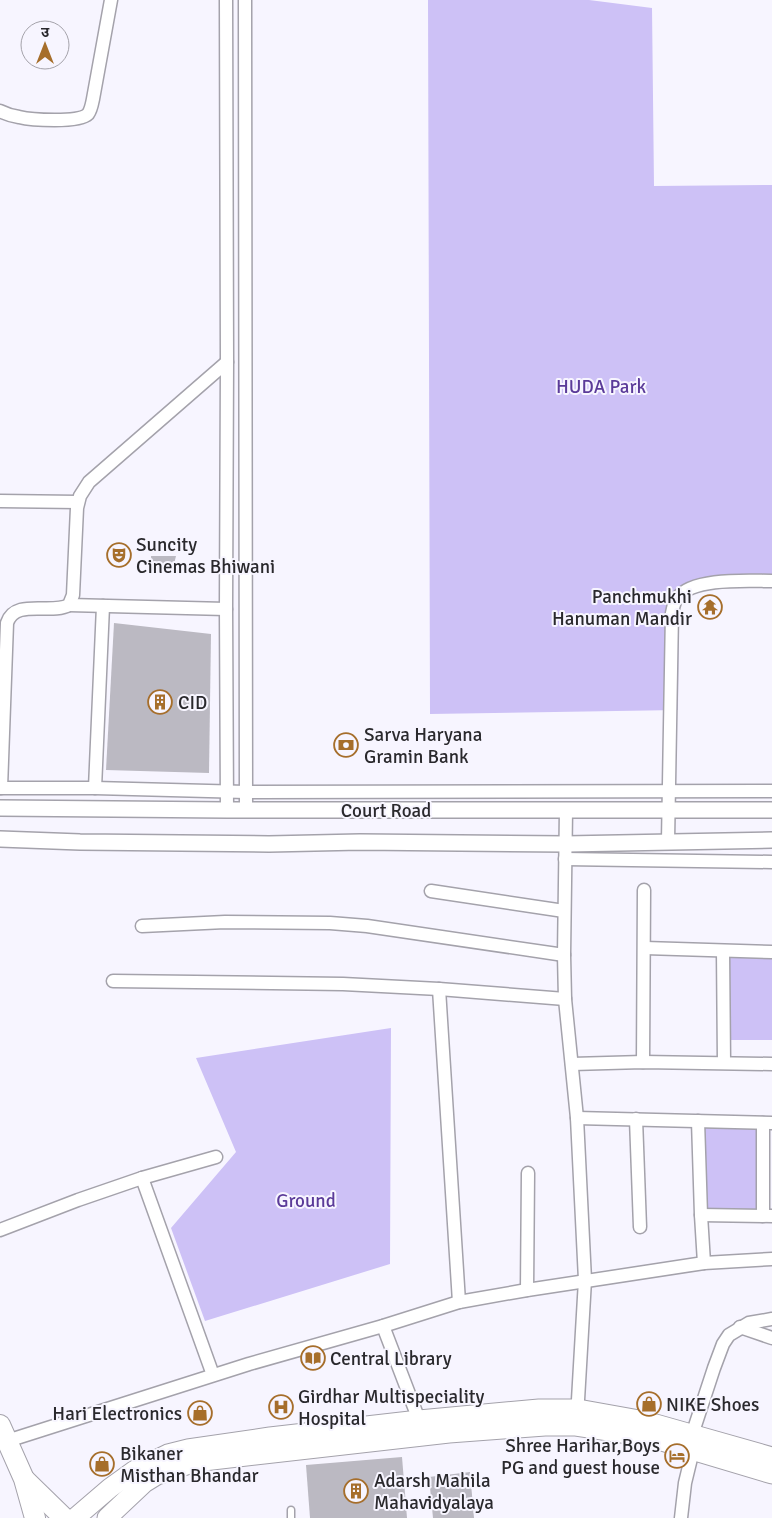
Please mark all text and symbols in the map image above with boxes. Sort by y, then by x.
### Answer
north arrow [20,20,70,70]
text: उ [41,24,50,41]
park label: HUDA Park [556,375,646,399]
place label: Suncity Cinemas Bhiwani [136,533,275,579]
theatre icon: Suncity Cinemas Bhiwani [106,542,132,568]
place label: Panchmukhi Hanuman Mandir [552,585,692,631]
temple icon: Panchmukhi Hanuman Mandir [697,594,723,620]
building icon: CID [147,689,173,715]
place label: CID [178,691,207,715]
place label: Sarva Haryana Gramin Bank [364,723,482,769]
bank icon: Sarva Haryana Gramin Bank [333,732,359,758]
street label: Court Road [341,799,431,823]
park label: Ground [276,1189,336,1213]
library icon: Central Library [300,1345,326,1371]
place label: Central Library [330,1347,452,1371]
place label: Girdhar Multispeciality Hospital [298,1385,484,1431]
shop icon: NIKE Shoes [636,1391,662,1417]
place label: NIKE Shoes [666,1393,759,1417]
hospital icon: Girdhar Multispeciality Hospital [268,1394,294,1420]
shop icon: Hari Electronics [187,1400,213,1426]
place label: Hari Electronics [52,1402,182,1426]
place label: Shree Harihar,Boys PG and guest house [501,1434,660,1480]
place label: Bikaner Misthan Bhandar [120,1442,259,1488]
hotel icon: Shree Harihar,Boys PG and guest house [664,1443,690,1469]
shop icon: Bikaner Misthan Bhandar [89,1451,115,1477]
place label: Adarsh Mahila Mahavidyalaya [374,1469,494,1515]
building icon: Adarsh Mahila Mahavidyalaya [343,1478,369,1504]

